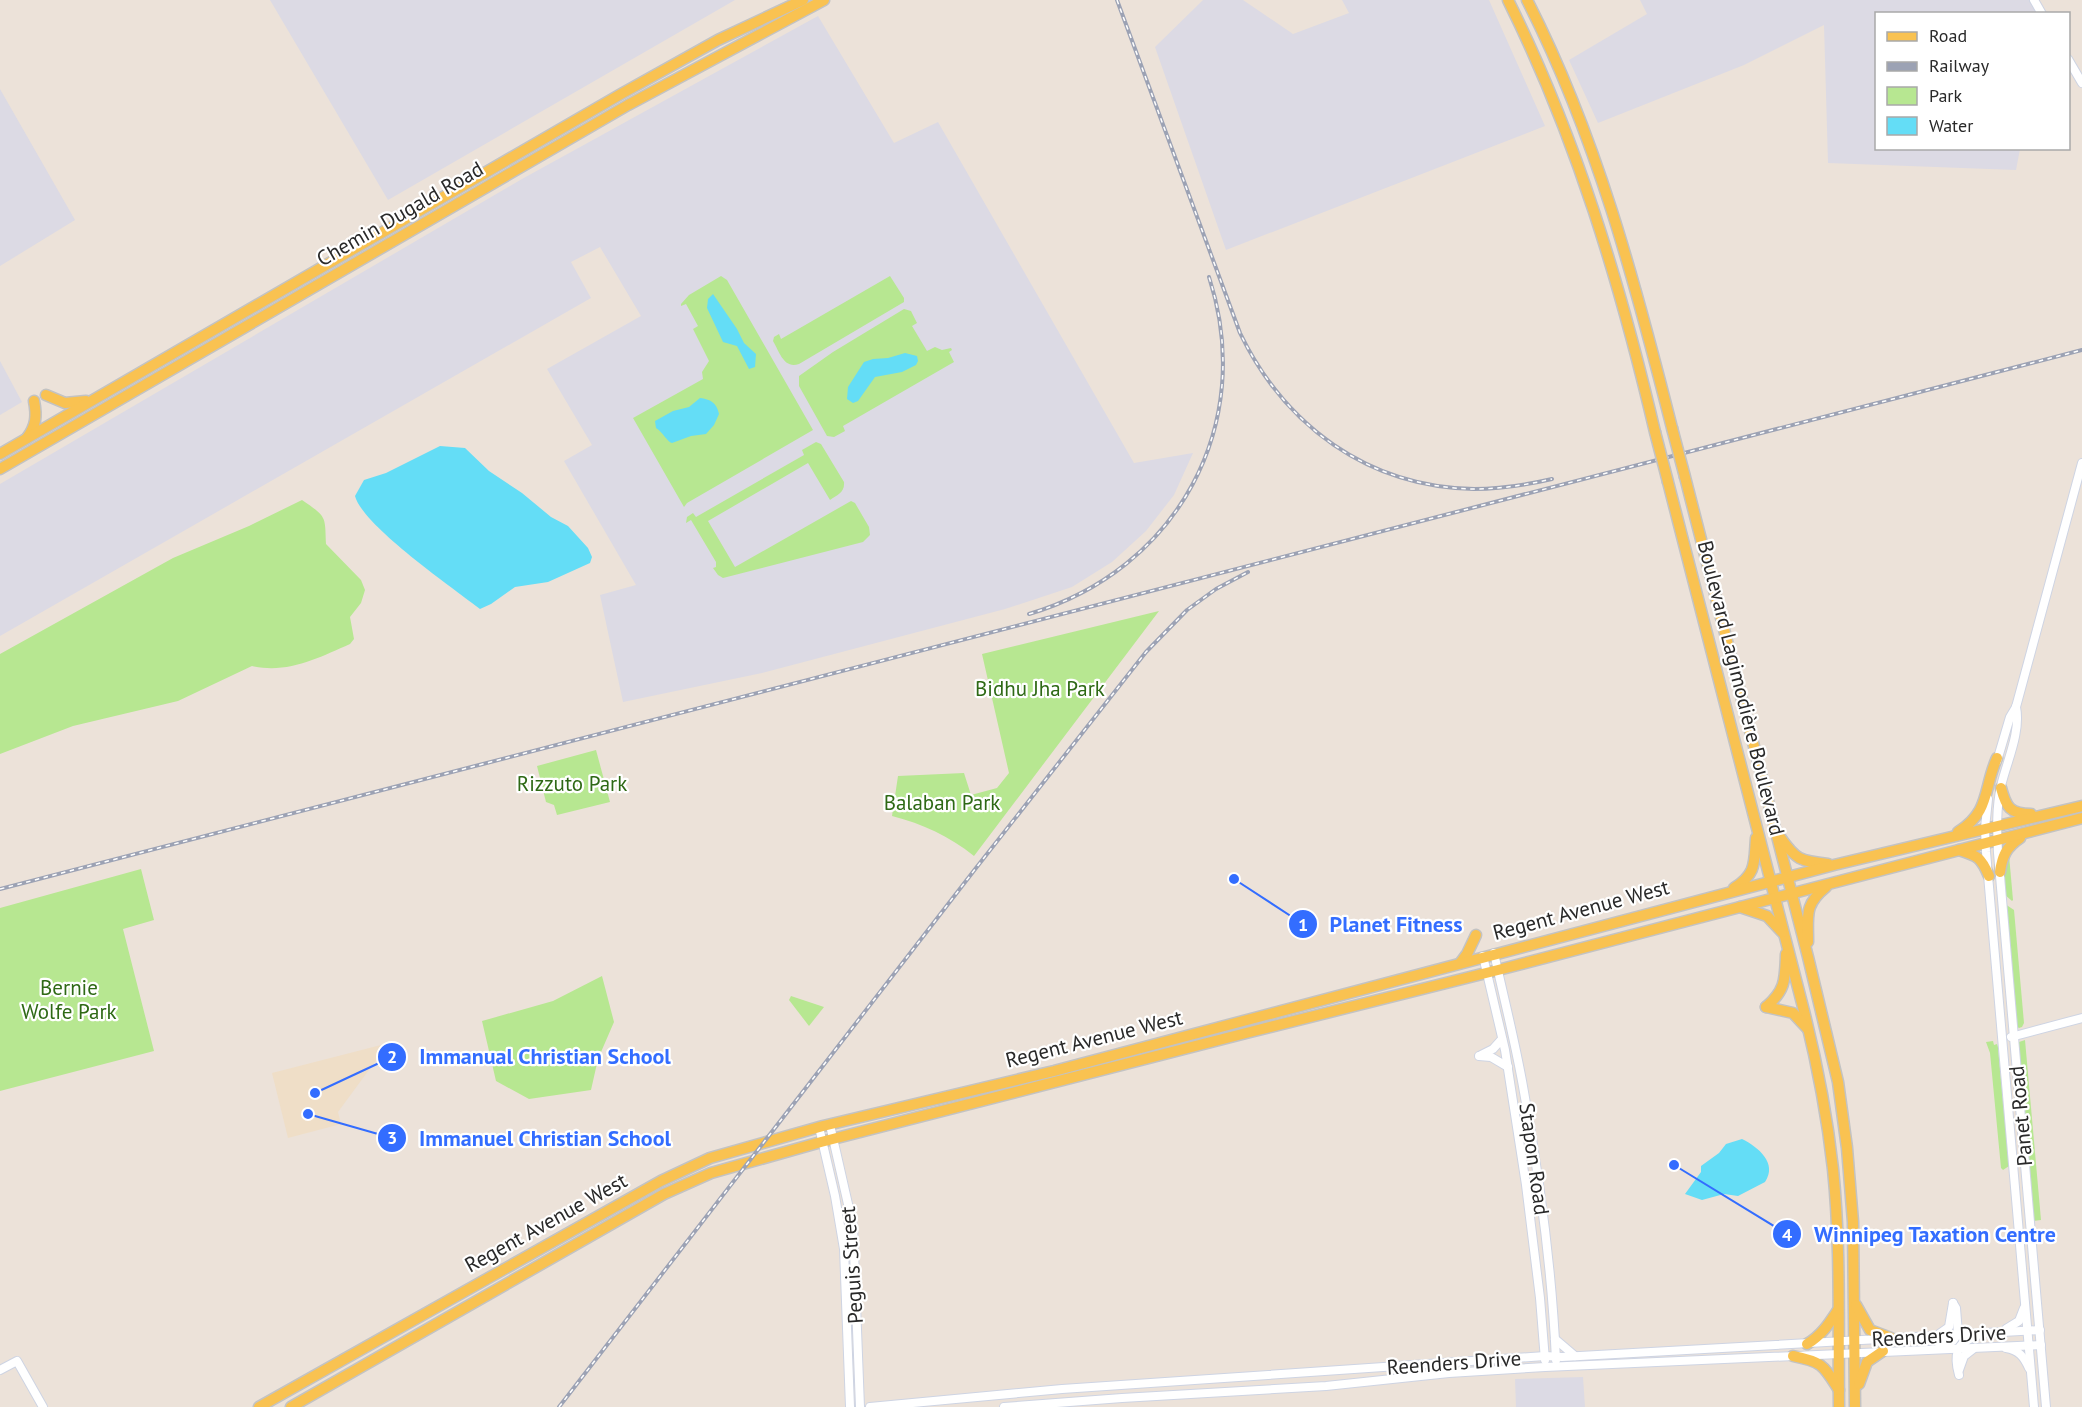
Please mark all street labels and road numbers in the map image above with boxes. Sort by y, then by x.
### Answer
street label: Chemin Dugald Road [312,155,488,272]
street label: Boulevard Lagimodière Boulevard [1692,538,1791,838]
street label: Regent Avenue West [1490,873,1672,946]
street label: Regent Avenue West [1003,1003,1185,1074]
street label: Panet Road [2003,1065,2038,1167]
street label: Stapon Road [1513,1101,1556,1217]
street label: Regent Avenue West [460,1167,632,1278]
street label: Peguis Street [834,1205,869,1325]
street label: Reenders Drive [1871,1318,2007,1353]
street label: Reenders Drive [1386,1344,1522,1381]

